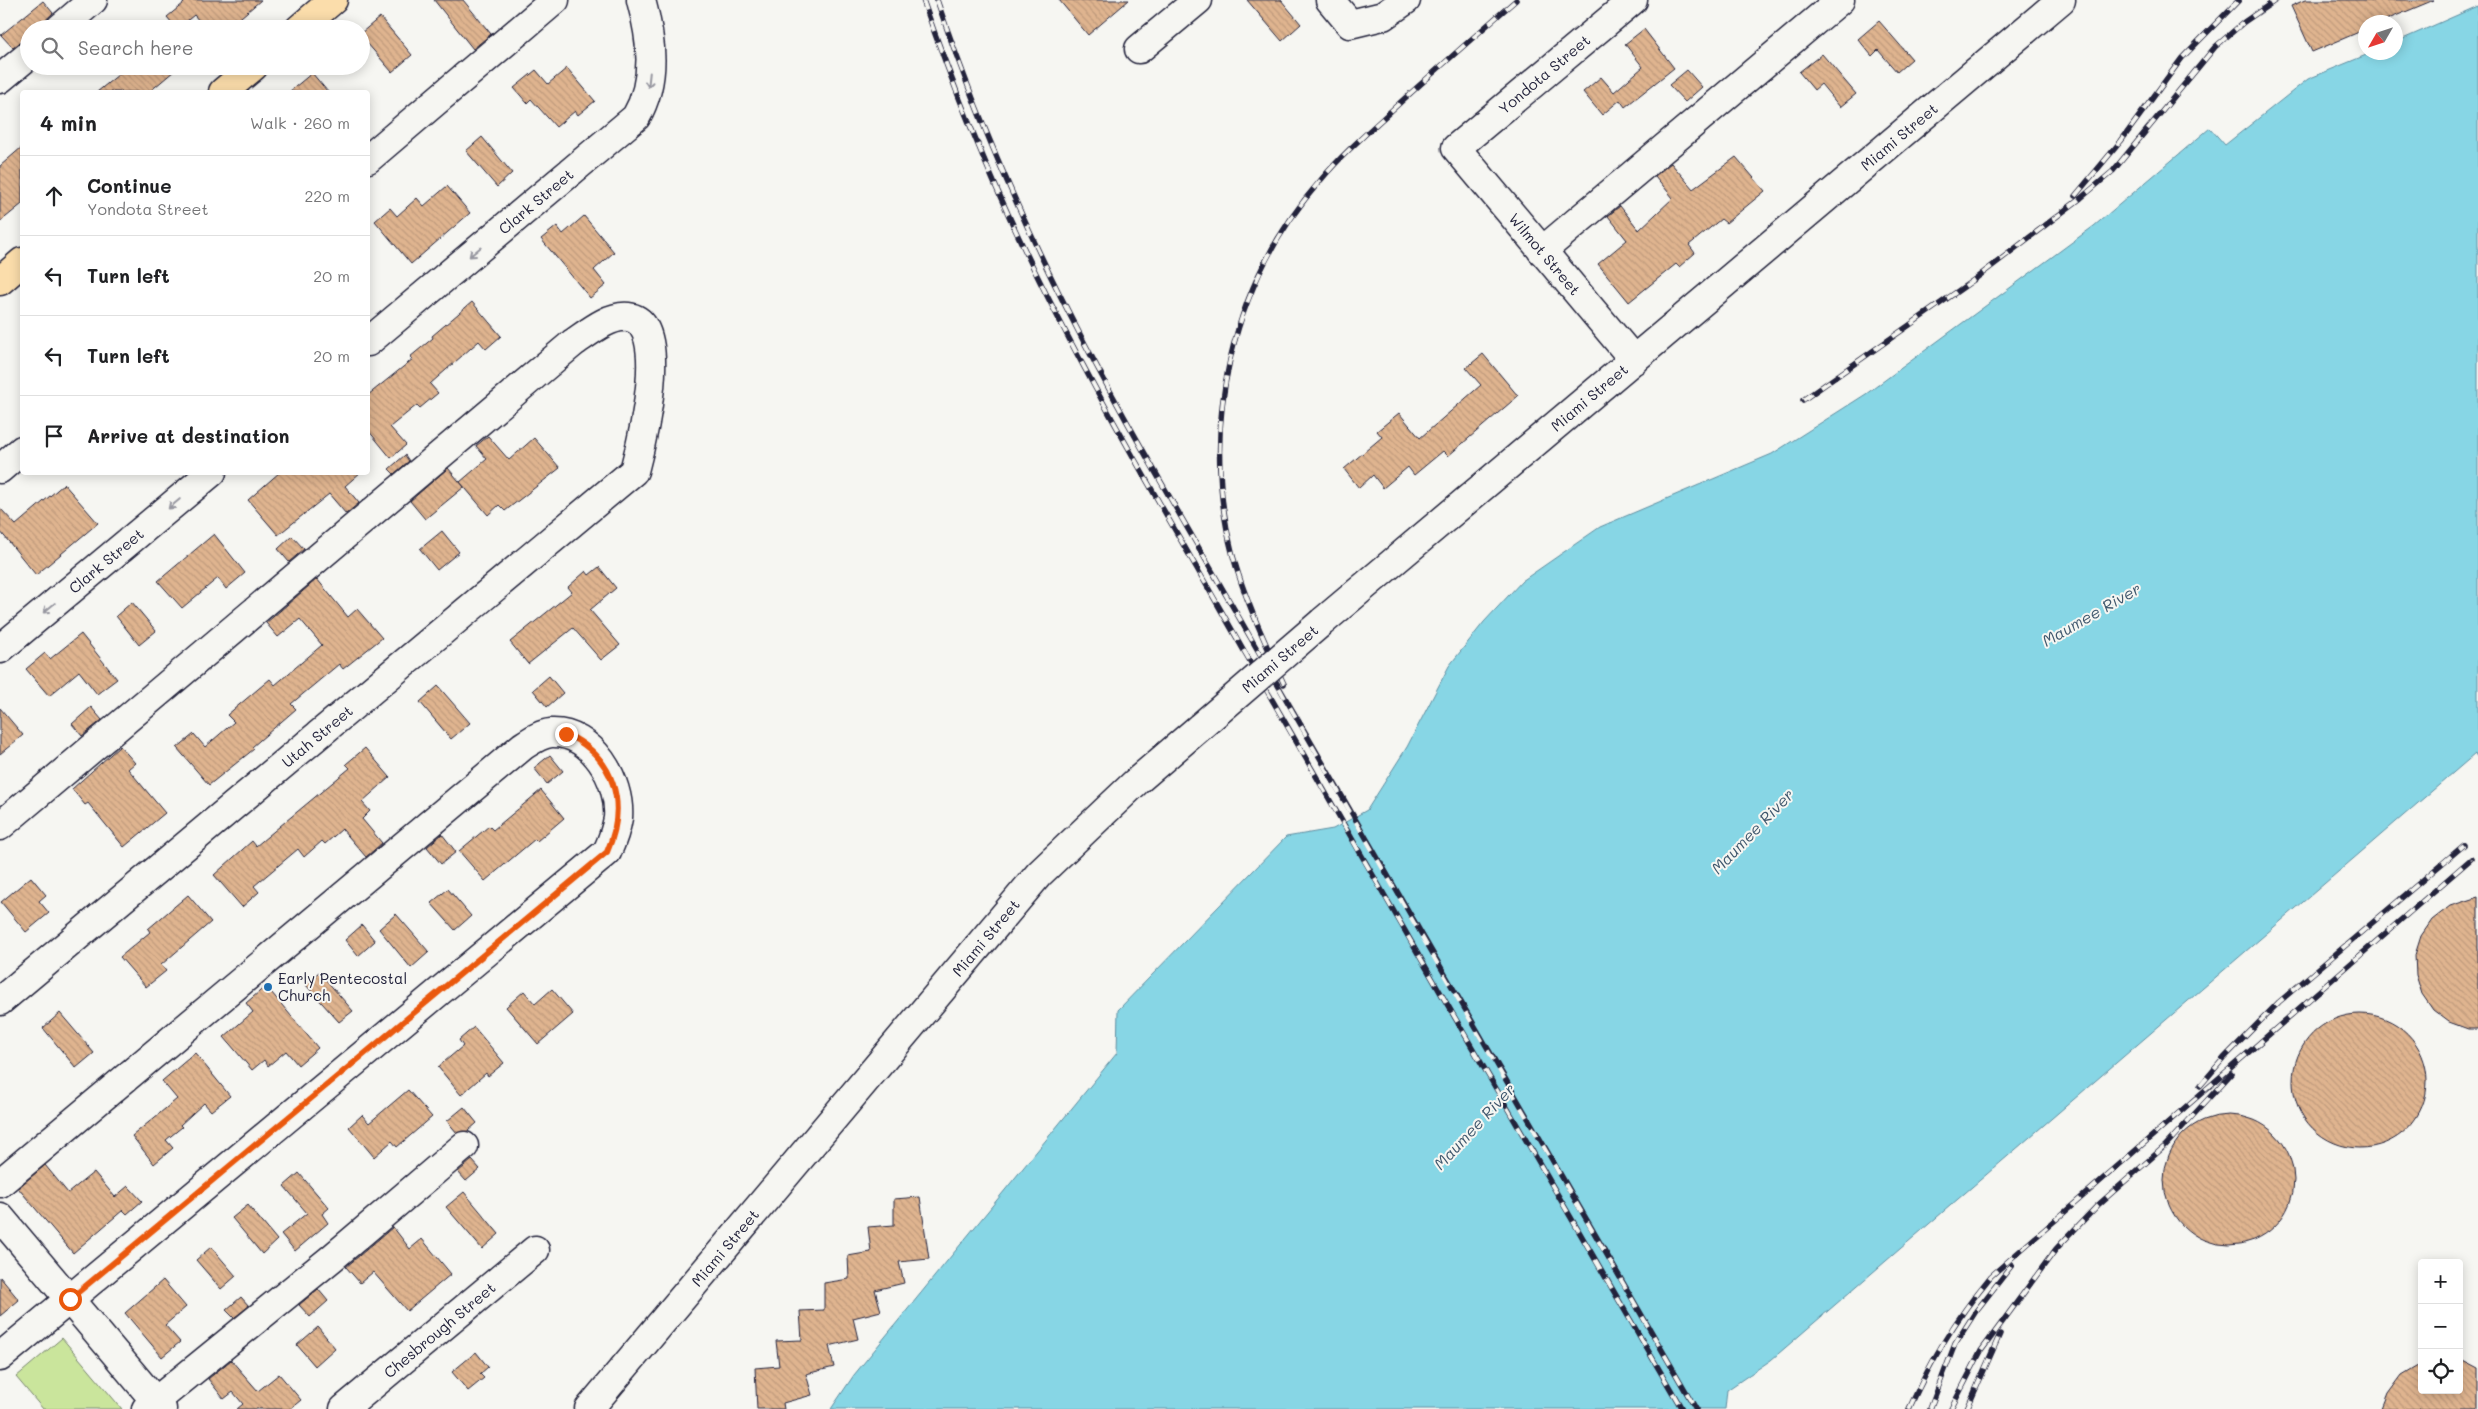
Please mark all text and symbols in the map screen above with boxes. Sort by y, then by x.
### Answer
north arrow [2358,15,2403,60]
search box [20,20,370,75]
street label: Yondota Street [1494,30,1594,118]
icon: search [38,34,66,62]
text: Search here [78,35,194,60]
one-way arrow [644,72,654,88]
street label: Miami Street [1856,98,1942,175]
text: 4 min [40,109,97,136]
text: Walk · 260 m [250,112,350,133]
street label: Clark Street [494,164,577,238]
text: Continue [87,173,172,198]
icon: ahead [40,182,68,210]
text: 220 m [304,185,350,206]
text: Yondota Street [87,198,209,219]
street label: Wilmot Street [1505,209,1585,299]
one-way arrow [469,246,482,258]
icon: left [40,262,68,290]
text: Turn left [87,263,170,288]
text: 20 m [313,265,350,286]
icon: left [40,342,68,370]
text: Turn left [87,343,170,368]
text: 20 m [313,345,350,366]
street label: Miami Street [1546,359,1632,436]
icon: arrive [40,422,68,450]
text: Arrive at destination [87,423,290,448]
one-way arrow [168,498,181,509]
street label: Clark Street [64,523,148,598]
water label: Maumee River [2038,577,2144,651]
one-way arrow [43,602,56,614]
street label: Miami Street [1237,620,1322,697]
street label: Utah Street [277,700,357,772]
route end [555,723,578,746]
water label: Maumee River [1706,784,1798,878]
street label: Miami Street [947,895,1024,980]
place label: Early Pentecostal Church [278,968,407,1005]
marker: Early Pentecostal Church [262,981,274,993]
water label: Maumee River [1429,1078,1519,1174]
street label: Miami Street [687,1205,763,1290]
map controls [2418,1259,2463,1394]
button: + [2418,1259,2463,1304]
street label: Chesbrough Street [379,1277,499,1382]
route start [59,1288,82,1311]
button: − [2418,1304,2463,1349]
button: locate [2418,1349,2463,1394]

